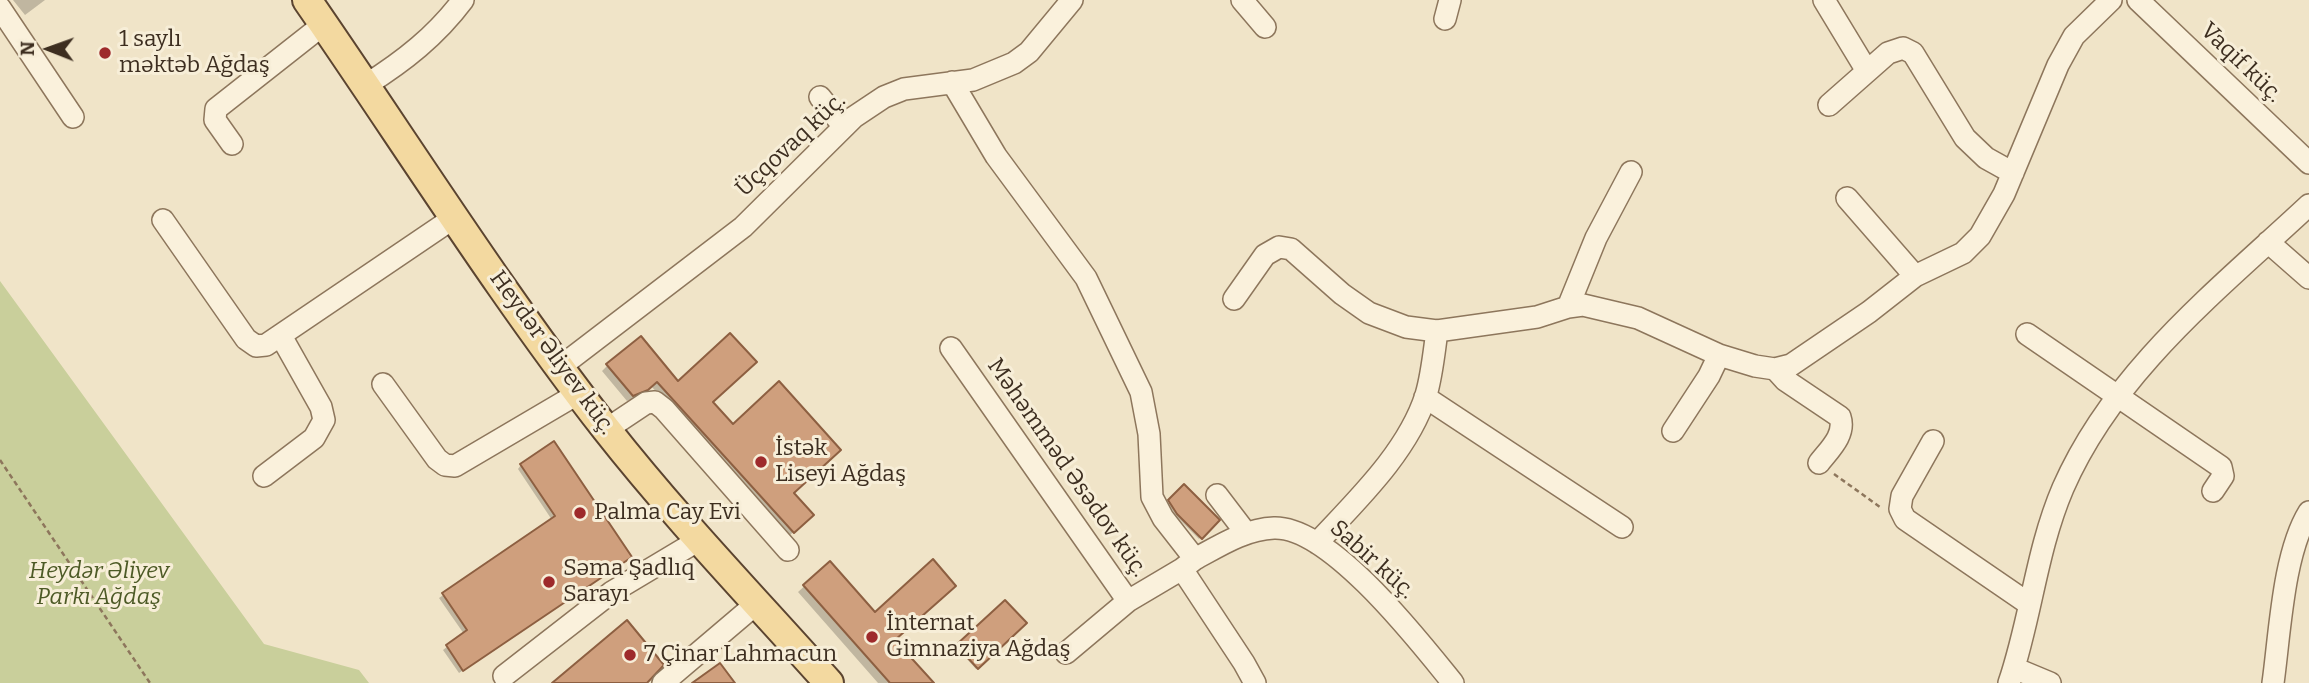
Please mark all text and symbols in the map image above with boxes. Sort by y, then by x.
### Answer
north arrow [14,14,84,84]
street label: Vaqif küç. [2194,17,2288,109]
place label: 1 saylı məktəb Ağdaş [119,26,270,80]
text: N [16,41,39,56]
marker: 1 saylı məktəb Ağdaş [97,45,113,61]
street label: Üçqovaq küç. [730,87,852,203]
street label: Heydər Əliyev küç. [483,266,621,440]
street label: Məhəmməd Əsədov küç. [981,353,1153,583]
place label: İstək Liseyi Ağdaş [775,435,906,489]
marker: İstək Liseyi Ağdaş [753,454,769,470]
place label: Palma Cay Evi [594,499,741,527]
marker: Palma Cay Evi [572,505,588,521]
street label: Sabir küç. [1324,515,1420,605]
place label: Səma Şadlıq Sarayı [563,555,694,609]
park label: Heydər Əliyev Parkı Ağdaş [29,558,169,612]
marker: Səma Şadlıq Sarayı [541,574,557,590]
place label: İnternat Gimnaziya Ağdaş [886,610,1071,664]
marker: İnternat Gimnaziya Ağdaş [864,629,880,645]
place label: 7 Çinar Lahmacun [644,641,837,669]
marker: 7 Çinar Lahmacun [622,647,638,663]

